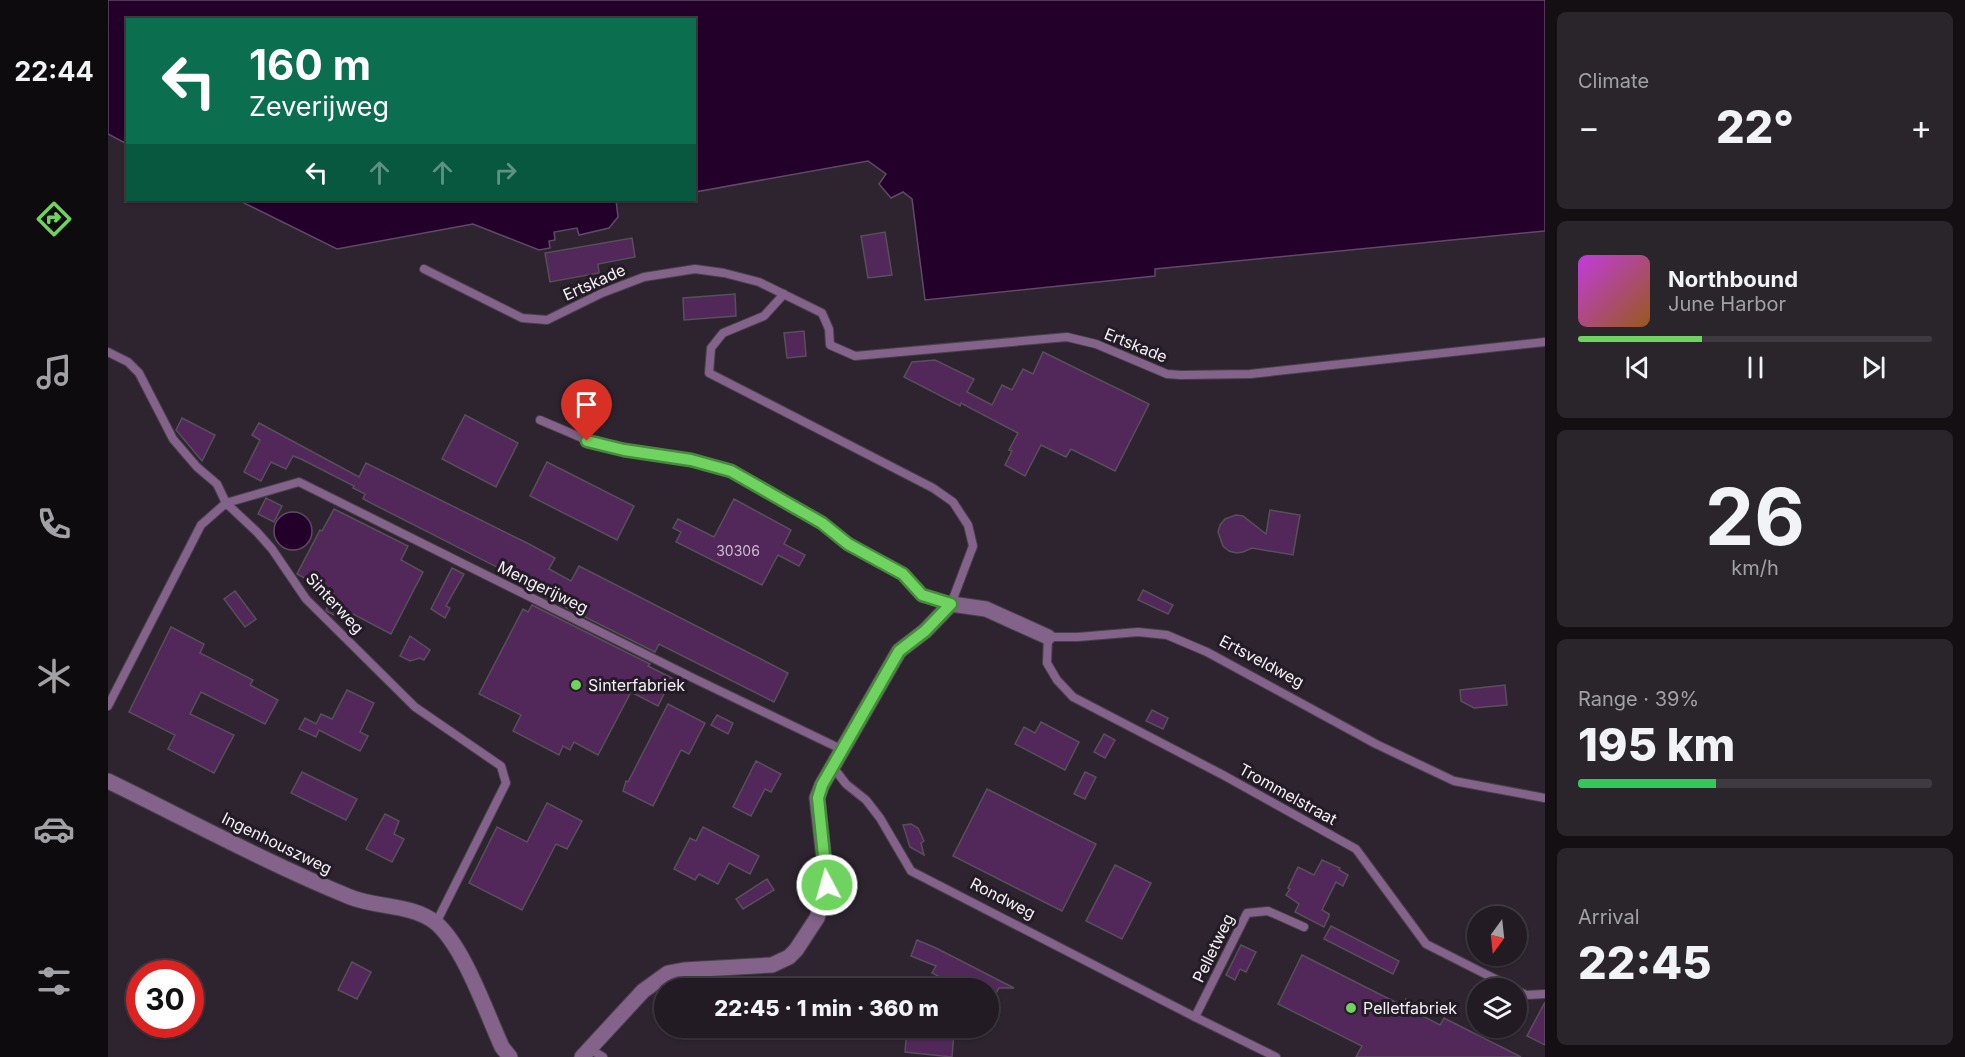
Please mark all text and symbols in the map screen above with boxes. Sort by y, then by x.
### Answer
text: 160 m [249,39,371,90]
icon: left [150,42,228,120]
text: 22:44 [14,55,94,88]
text: Climate [1578,69,1649,93]
text: Zeverijweg [249,90,389,123]
text: 22° [1716,99,1794,154]
text: − [1578,107,1600,147]
text: + [1910,107,1932,147]
icon: left [300,156,333,189]
icon: ahead [363,156,396,189]
icon: ahead [426,156,459,189]
icon: right [489,156,522,189]
icon: directions [33,198,75,240]
street label: Ertskade [560,259,628,305]
text: Northbound [1668,266,1798,292]
text: June Harbor [1668,292,1786,316]
street label: Ertskade [1102,323,1170,367]
icon: music [33,351,75,393]
icon: previous [1621,351,1654,384]
icon: pause [1739,351,1772,384]
icon: next [1857,351,1890,384]
pin [561,379,612,441]
icon: arrive [570,388,603,421]
text: 26 [1705,469,1805,564]
icon: phone [33,503,75,545]
house number: 30306 [716,542,760,559]
street label: Mengerijweg [494,556,592,618]
text: km/h [1731,556,1779,580]
street label: Sinterweg [302,568,368,638]
street label: Ertsveldweg [1216,630,1308,692]
icon: climate [33,655,75,697]
place label: Sinterfabriek [588,675,685,695]
marker: Sinterfabriek [569,678,583,692]
text: Range · 39% [1578,687,1699,711]
text: 195 km [1578,717,1735,772]
street label: Trommelstraat [1236,759,1340,829]
icon: car [33,808,75,850]
street label: Ingenhouszweg [219,808,335,878]
position arrow [795,853,859,917]
street label: Rondweg [967,873,1039,923]
text: Arrival [1578,905,1640,929]
north arrow [1467,906,1527,966]
map controls [1467,906,1527,1038]
street label: Pelletweg [1188,910,1238,986]
text: 22:45 [1578,935,1712,990]
icon: filters [33,960,75,1002]
speed limit sign: 30 [126,960,204,1038]
button: layers [1467,978,1527,1038]
text: 22:45 · 1 min · 360 m [714,995,939,1021]
place label: Pelletfabriek [1363,998,1457,1018]
marker: Pelletfabriek [1344,1001,1358,1015]

